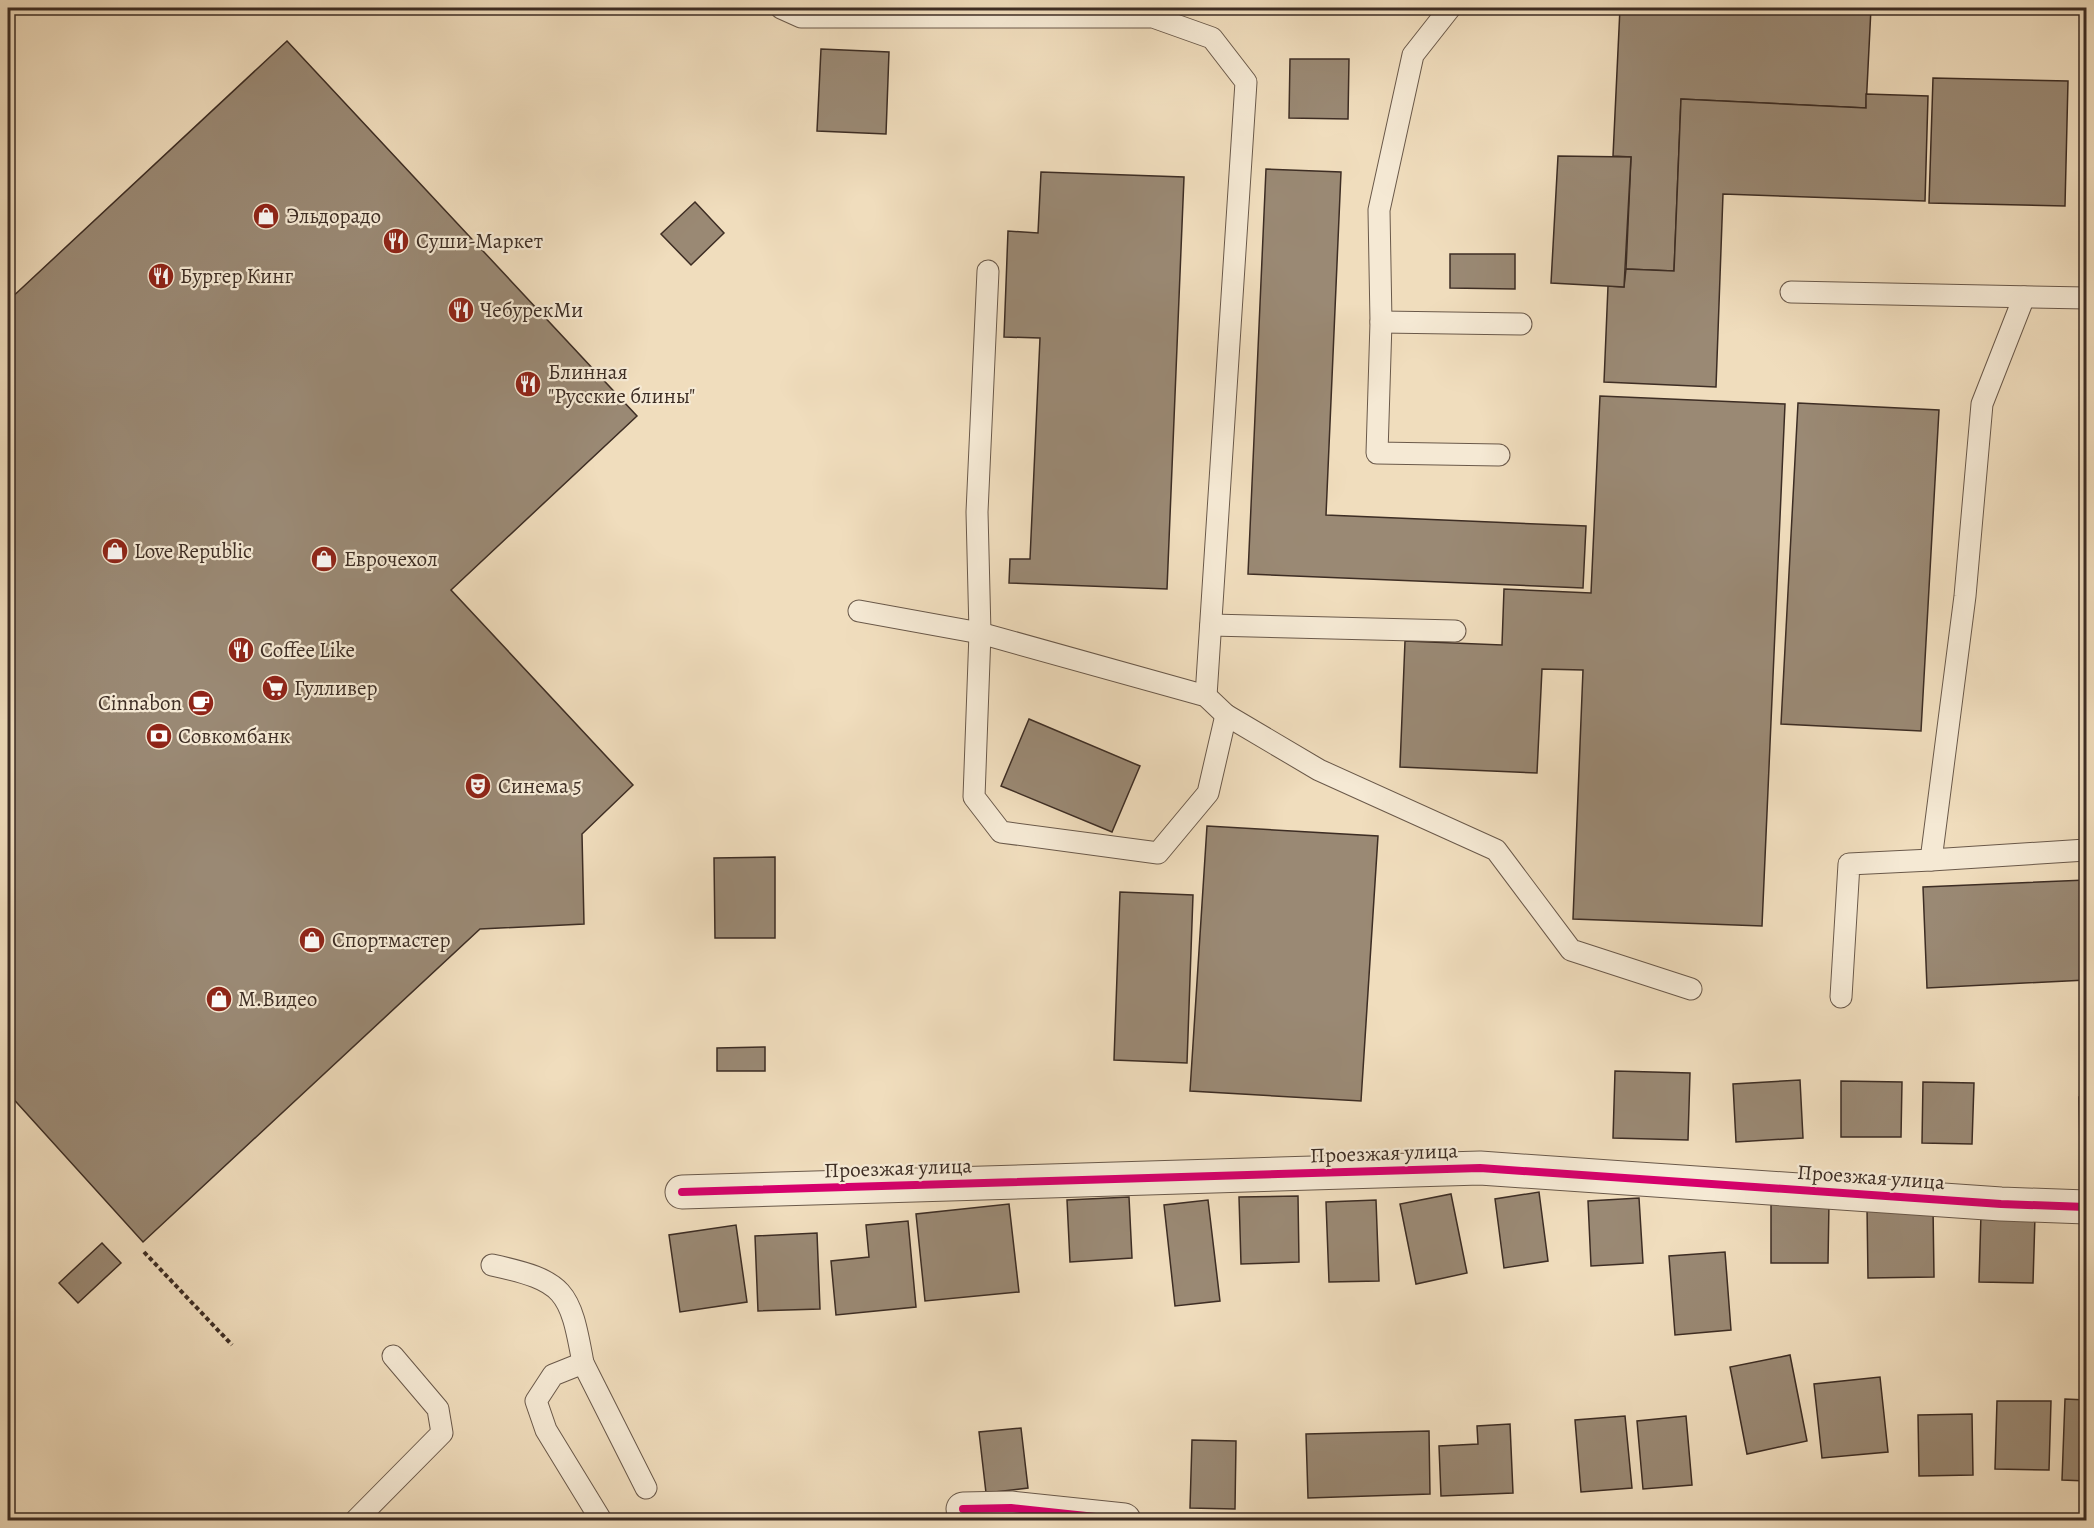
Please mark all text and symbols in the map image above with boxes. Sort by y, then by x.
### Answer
shop icon: Эльдорадо [251,201,281,231]
place label: Эльдорадо [286,202,381,230]
restaurant icon: Суши-Маркет [381,226,411,256]
place label: Суши-Маркет [416,227,543,255]
restaurant icon: Бургер Кинг [146,261,176,291]
place label: Бургер Кинг [180,262,294,290]
restaurant icon: ЧебурекМи [446,295,476,325]
place label: ЧебурекМи [480,296,583,324]
place label: Блинная "Русские блины" [548,358,695,410]
restaurant icon: Блинная "Русские блины" [513,369,543,399]
shop icon: Love Republic [100,536,130,566]
place label: Love Republic [134,537,252,565]
shop icon: Еврочехол [309,544,339,574]
place label: Еврочехол [344,545,438,573]
restaurant icon: Coffee Like [226,635,256,665]
place label: Coffee Like [260,636,355,664]
supermarket icon: Гулливер [260,673,290,703]
place label: Гулливер [294,674,378,702]
cafe icon: Cinnabon [186,688,216,718]
place label: Cinnabon [98,689,182,717]
bank icon: Совкомбанк [144,721,174,751]
place label: Совкомбанк [178,722,290,750]
theatre icon: Синема 5 [463,771,493,801]
place label: Синема 5 [498,772,582,800]
shop icon: Спортмастер [297,925,327,955]
place label: Спортмастер [332,926,450,954]
shop icon: М.Видео [204,984,234,1014]
place label: М.Видео [238,985,317,1013]
street label: Проезжая улица [1309,1136,1459,1170]
street label: Проезжая улица [823,1151,973,1185]
street label: Проезжая улица [1796,1158,1946,1196]

